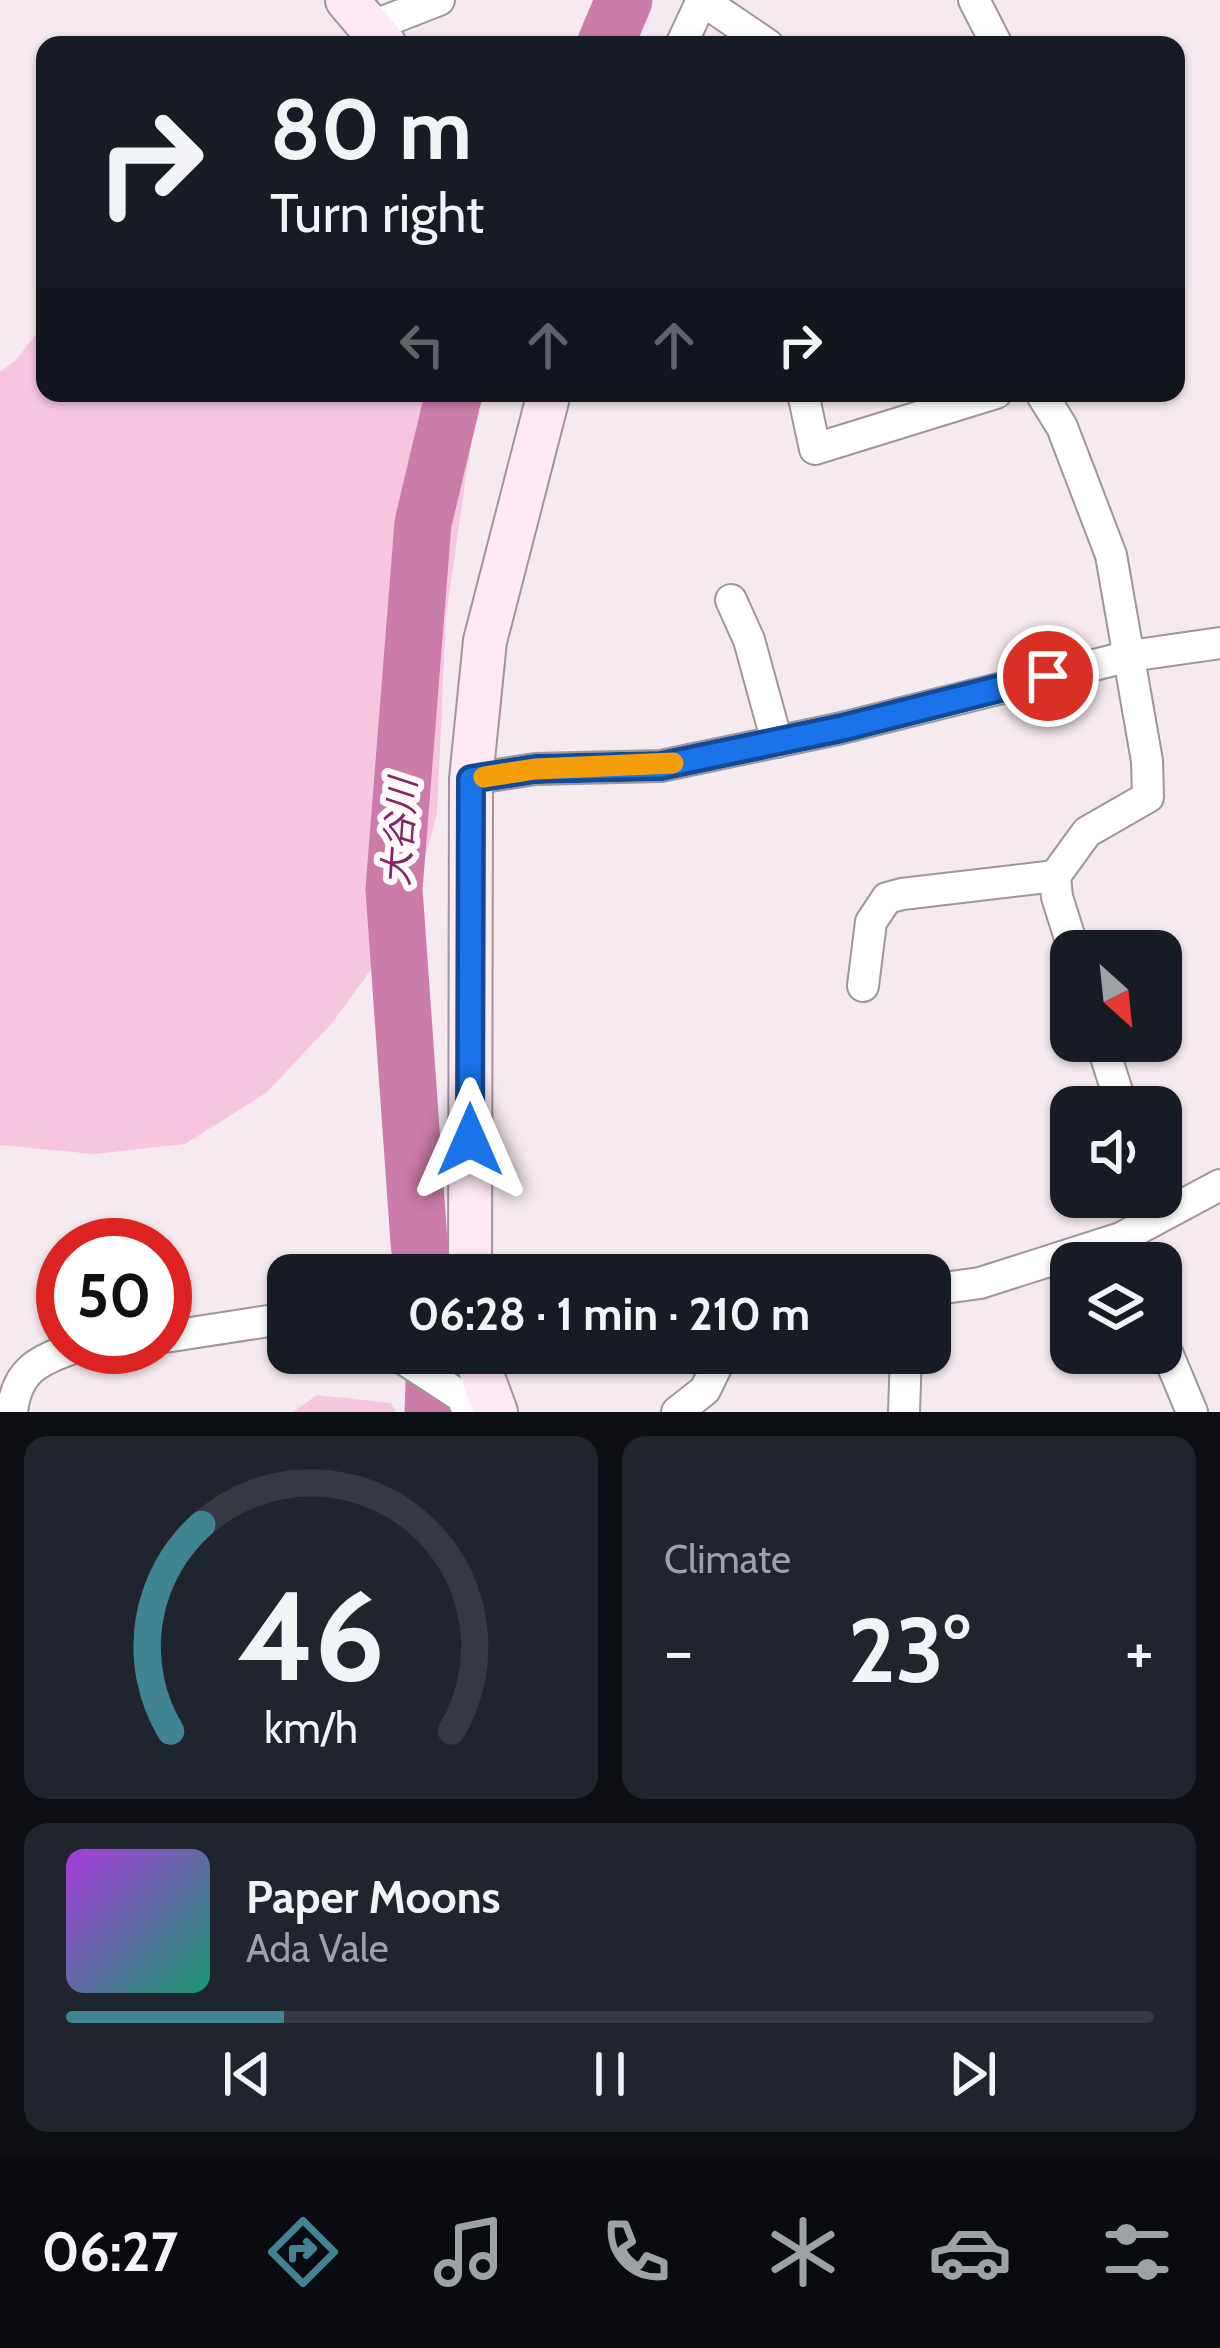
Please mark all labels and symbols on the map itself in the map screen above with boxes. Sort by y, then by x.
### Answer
pin [997,625,1099,727]
water label: 大谷川 [373,773,425,887]
north arrow [1050,930,1182,1062]
position arrow [407,1077,533,1203]
speed limit sign: 50 [36,1218,192,1374]

